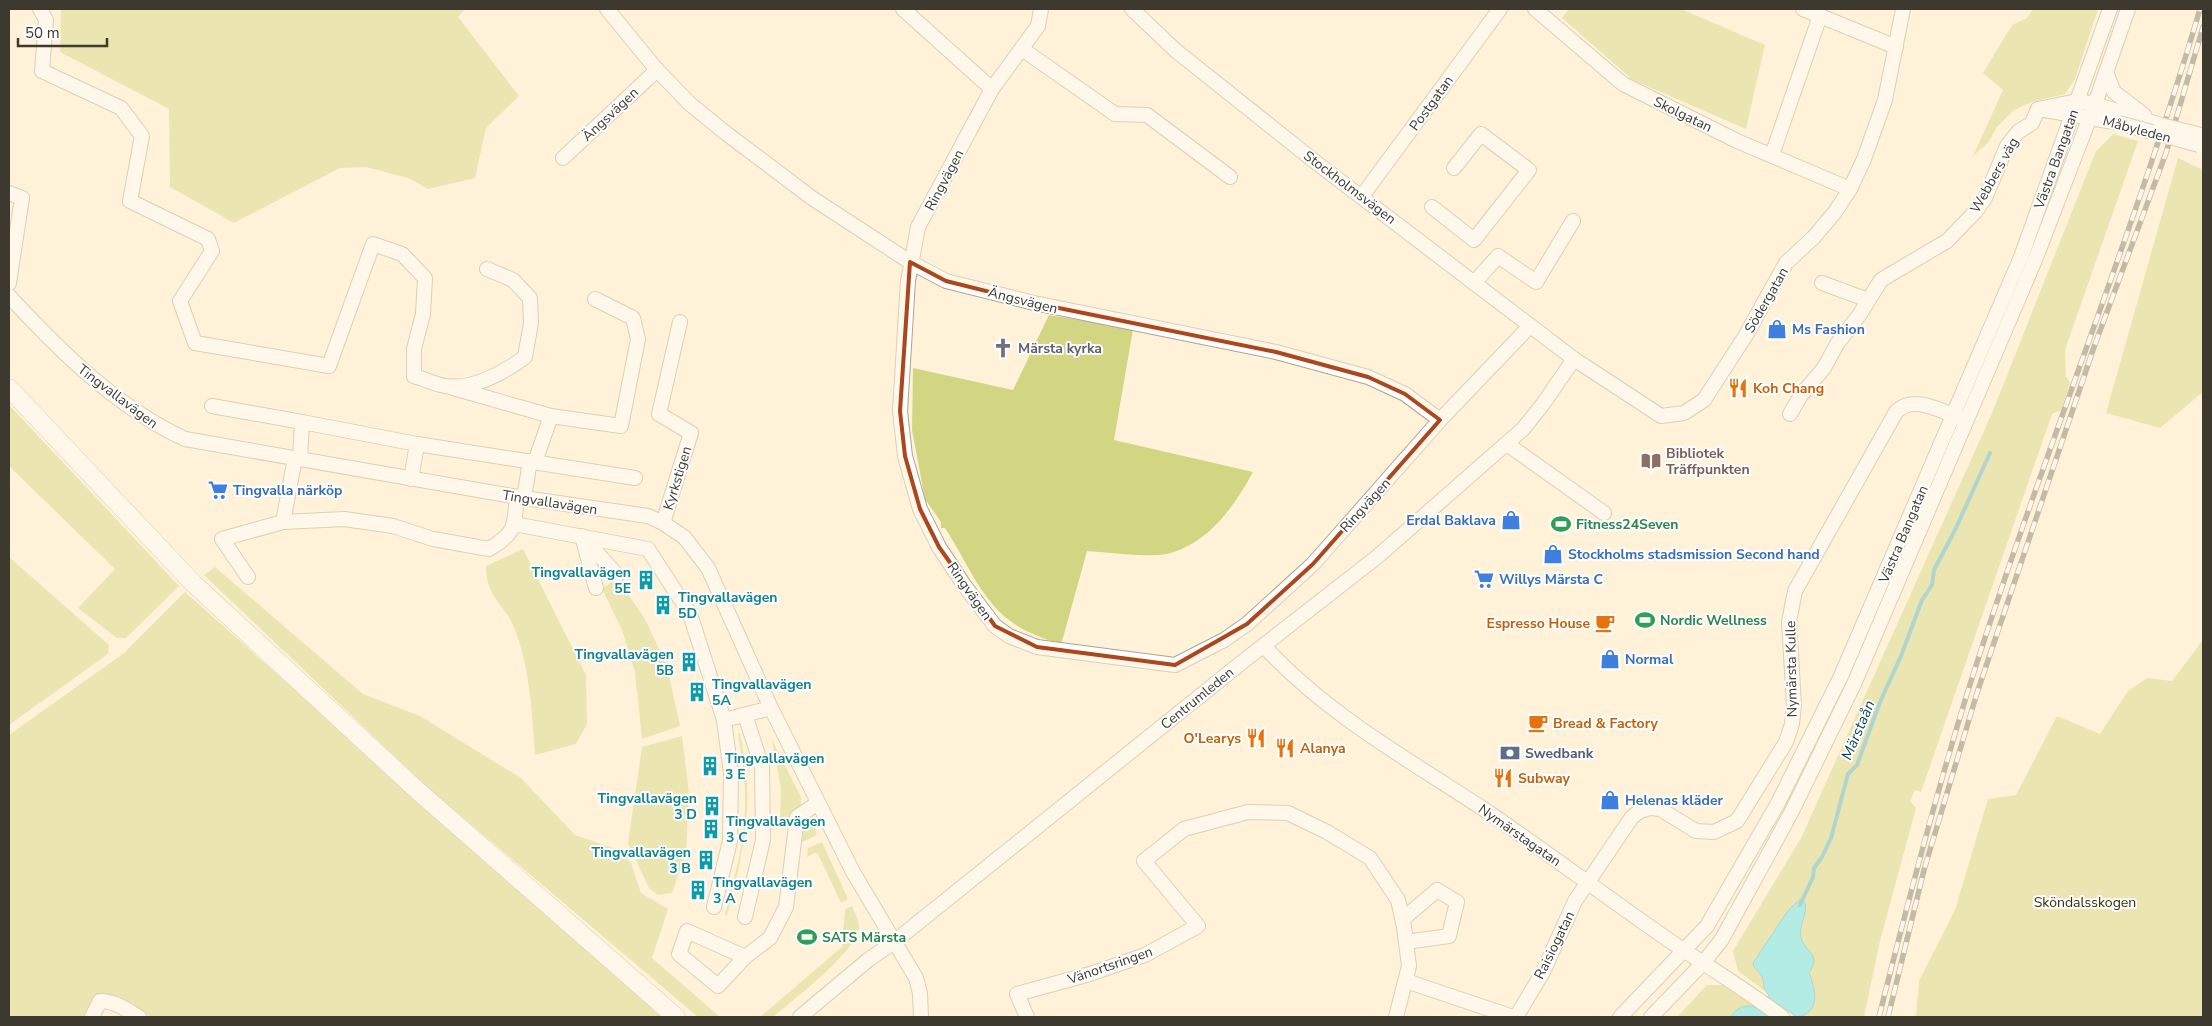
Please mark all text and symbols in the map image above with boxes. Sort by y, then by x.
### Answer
scale bar [18,15,106,47]
text: 50 m [25,23,60,43]
street label: Postgatan [1405,72,1458,135]
street label: Ängsvägen [578,83,643,146]
street label: Skolgatan [1650,92,1715,137]
street label: Västra Bangatan [2029,107,2083,212]
street label: Måbyleden [2101,111,2173,148]
street label: Webbers väg [1966,134,2023,216]
street label: Ringvägen [920,146,969,214]
street label: Stockholmsvägen [1300,146,1400,228]
street label: Södergatan [1740,264,1793,337]
street label: Ängsvägen [986,283,1060,318]
shop icon: Ms Fashion [1766,318,1788,340]
place label: Ms Fashion [1792,320,1865,339]
church icon: Märsta kyrka [992,337,1014,359]
place label: Märsta kyrka [1018,339,1102,358]
street label: Tingvallavägen [74,360,162,433]
restaurant icon: Koh Chang [1727,377,1749,399]
place label: Koh Chang [1753,379,1824,398]
street label: Kyrkstigen [659,444,696,512]
place label: Bibliotek Träffpunkten [1666,444,1750,479]
library icon: Bibliotek Träffpunkten [1640,450,1662,472]
street label: Ringvägen [1336,474,1395,537]
supermarket icon: Tingvalla närköp [207,479,229,501]
place label: Tingvalla närköp [233,481,342,500]
street label: Västra Bangatan [1874,482,1933,587]
street label: Tingvallavägen [501,486,599,519]
shop icon: Erdal Baklava [1500,509,1522,531]
place label: Erdal Baklava [1406,511,1496,530]
sports icon: Fitness24Seven [1550,513,1572,535]
place label: Fitness24Seven [1576,515,1678,534]
shop icon: Stockholms stadsmission Second hand [1542,543,1564,565]
place label: Stockholms stadsmission Second hand [1568,545,1820,564]
street label: Ringvägen [943,558,997,624]
place label: Tingvallavägen 5E [532,563,631,598]
supermarket icon: Willys Märsta C [1473,568,1495,590]
building icon: Tingvallavägen 5E [635,569,657,591]
place label: Willys Märsta C [1499,570,1604,589]
place label: Tingvallavägen 5D [678,588,777,623]
building icon: Tingvallavägen 5D [652,594,674,616]
sports icon: Nordic Wellness [1634,609,1656,631]
place label: Nordic Wellness [1660,611,1767,630]
cafe icon: Espresso House [1594,612,1616,634]
place label: Espresso House [1487,614,1590,633]
street label: Nymärsta Kulle [1781,621,1802,717]
place label: Tingvallavägen 5B [575,645,674,680]
shop icon: Normal [1599,648,1621,670]
place label: Normal [1625,650,1674,669]
building icon: Tingvallavägen 5B [678,651,700,673]
street label: Centrumleden [1157,663,1238,734]
place label: Tingvallavägen 5A [712,675,811,710]
building icon: Tingvallavägen 5A [686,681,708,703]
water label: Märstaån [1837,697,1879,763]
cafe icon: Bread & Factory [1527,712,1549,734]
place label: Bread & Factory [1553,714,1659,733]
restaurant icon: O'Learys [1245,727,1267,749]
place label: O'Learys [1184,729,1241,748]
restaurant icon: Alanya [1274,737,1296,759]
place label: Alanya [1300,739,1346,758]
bank icon: Swedbank [1499,742,1521,764]
place label: Swedbank [1525,744,1594,763]
place label: Tingvallavägen 3 E [725,749,824,784]
building icon: Tingvallavägen 3 E [699,755,721,777]
restaurant icon: Subway [1492,767,1514,789]
place label: Subway [1518,769,1571,788]
place label: Tingvallavägen 3 D [598,789,697,824]
shop icon: Helenas kläder [1599,789,1621,811]
place label: Helenas kläder [1625,791,1723,810]
building icon: Tingvallavägen 3 D [701,795,723,817]
street label: Nymärstagatan [1475,800,1565,871]
place label: Tingvallavägen 3 C [726,812,825,847]
building icon: Tingvallavägen 3 C [700,818,722,840]
place label: Tingvallavägen 3 B [592,843,691,878]
building icon: Tingvallavägen 3 B [695,849,717,871]
place label: Tingvallavägen 3 A [713,873,812,908]
building icon: Tingvallavägen 3 A [687,879,709,901]
park label: Sköndalsskogen [2034,893,2136,912]
street label: Raisiogatan [1530,908,1579,982]
sports icon: SATS Märsta [796,926,818,948]
place label: SATS Märsta [822,928,906,947]
street label: Vänortsringen [1064,942,1155,989]

